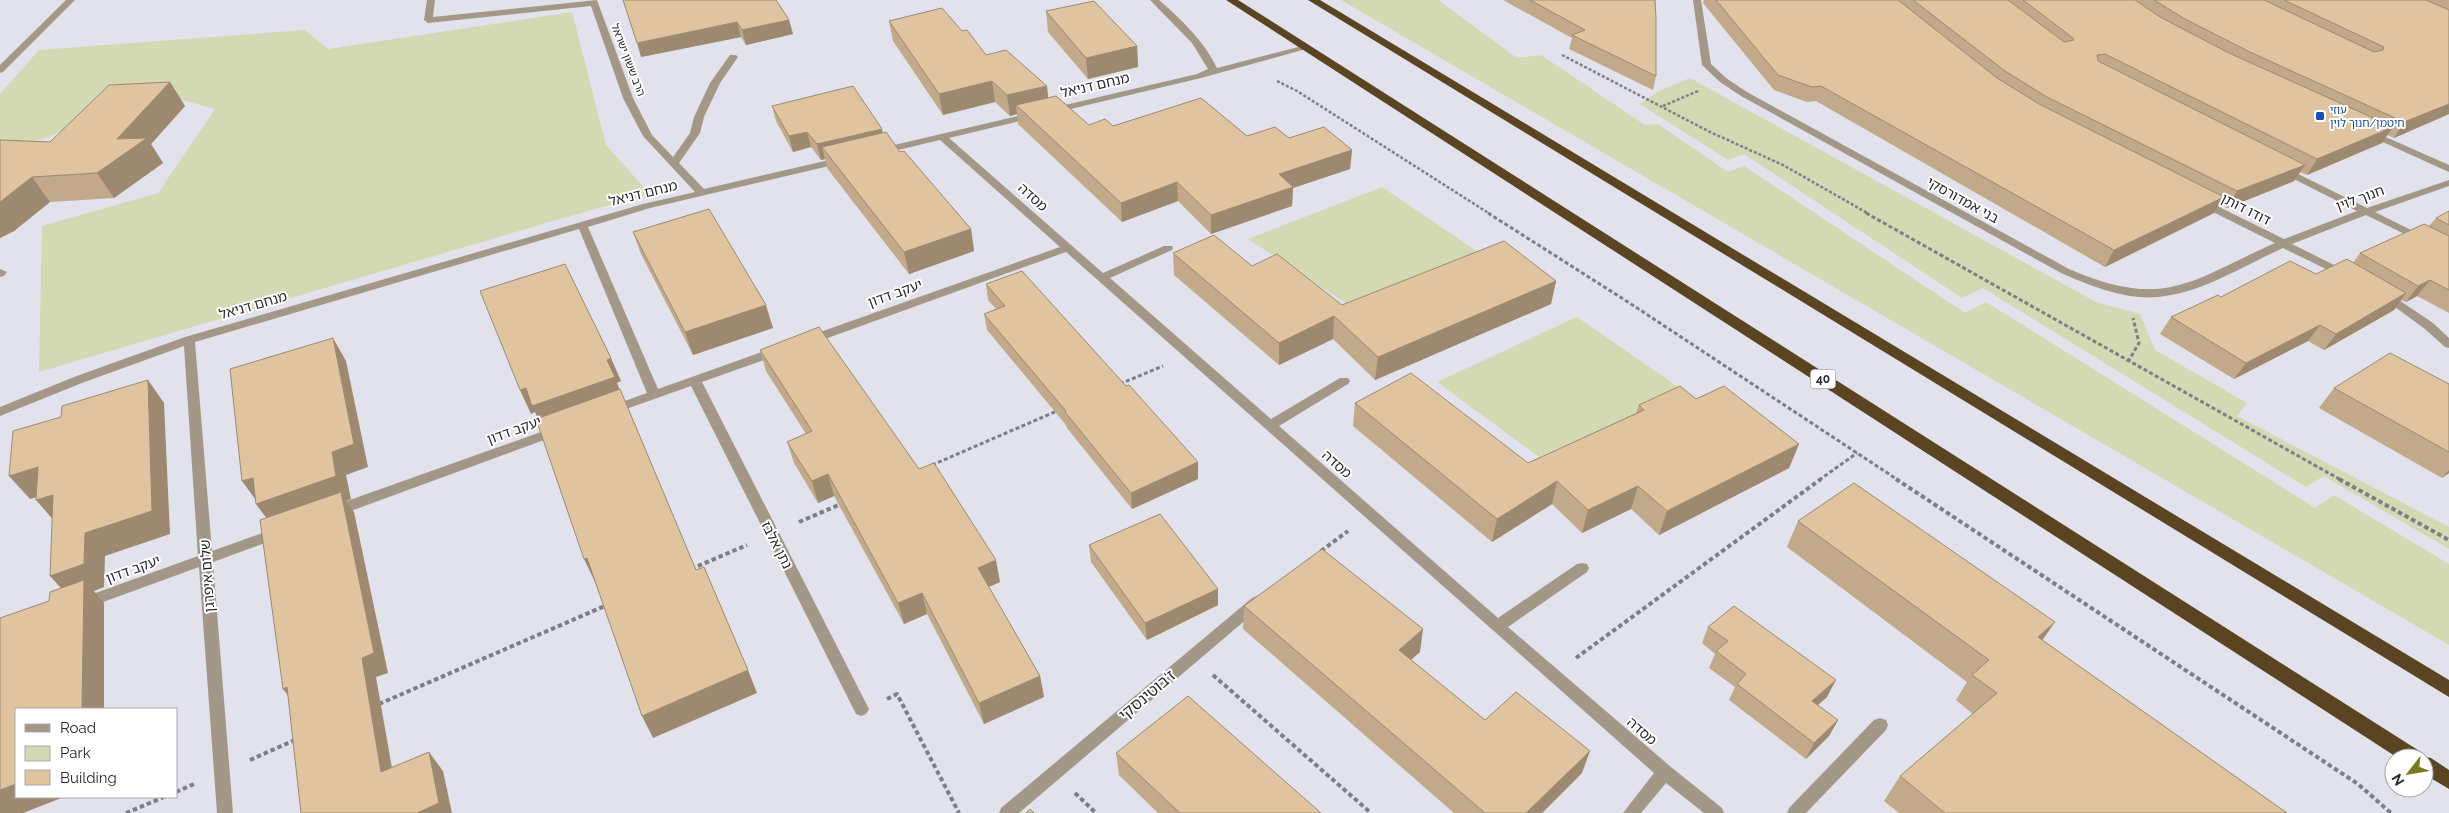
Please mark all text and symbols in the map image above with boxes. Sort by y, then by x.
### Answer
street label: הרב ששון ישראל [608,22,648,98]
street label: מנחם דניאל [1059,69,1131,101]
place label: עוזי חיטמן/חנוך לוין [2330,104,2404,130]
marker: עוזי חיטמן/חנוך לוין [2314,110,2326,122]
street label: בני אמדורסקי [1924,174,2002,226]
street label: מנחם דניאל [607,177,679,209]
street label: מסדה [1015,180,1051,214]
street label: חנוך לוין [2334,182,2386,214]
street label: דודו דותן [2219,190,2274,228]
street label: יעקב דדון [866,276,924,310]
street label: מנחם דניאל [217,288,289,322]
road number: 40 [1810,369,1836,388]
street label: יעקב דדון [485,413,543,447]
street label: מסדה [1319,447,1355,481]
street label: נתן אלבז [758,519,796,571]
street label: שלום איפרגן [196,539,218,613]
street label: יעקב דדון [104,552,162,586]
street label: ז'בוטינסקי [1115,666,1179,724]
legend [15,708,178,798]
street label: מסדה [1624,714,1660,748]
text: Road [60,719,96,737]
text: Park [60,744,91,762]
north arrow [2384,748,2434,798]
text: Building [60,769,117,787]
text: N [2388,771,2407,788]

